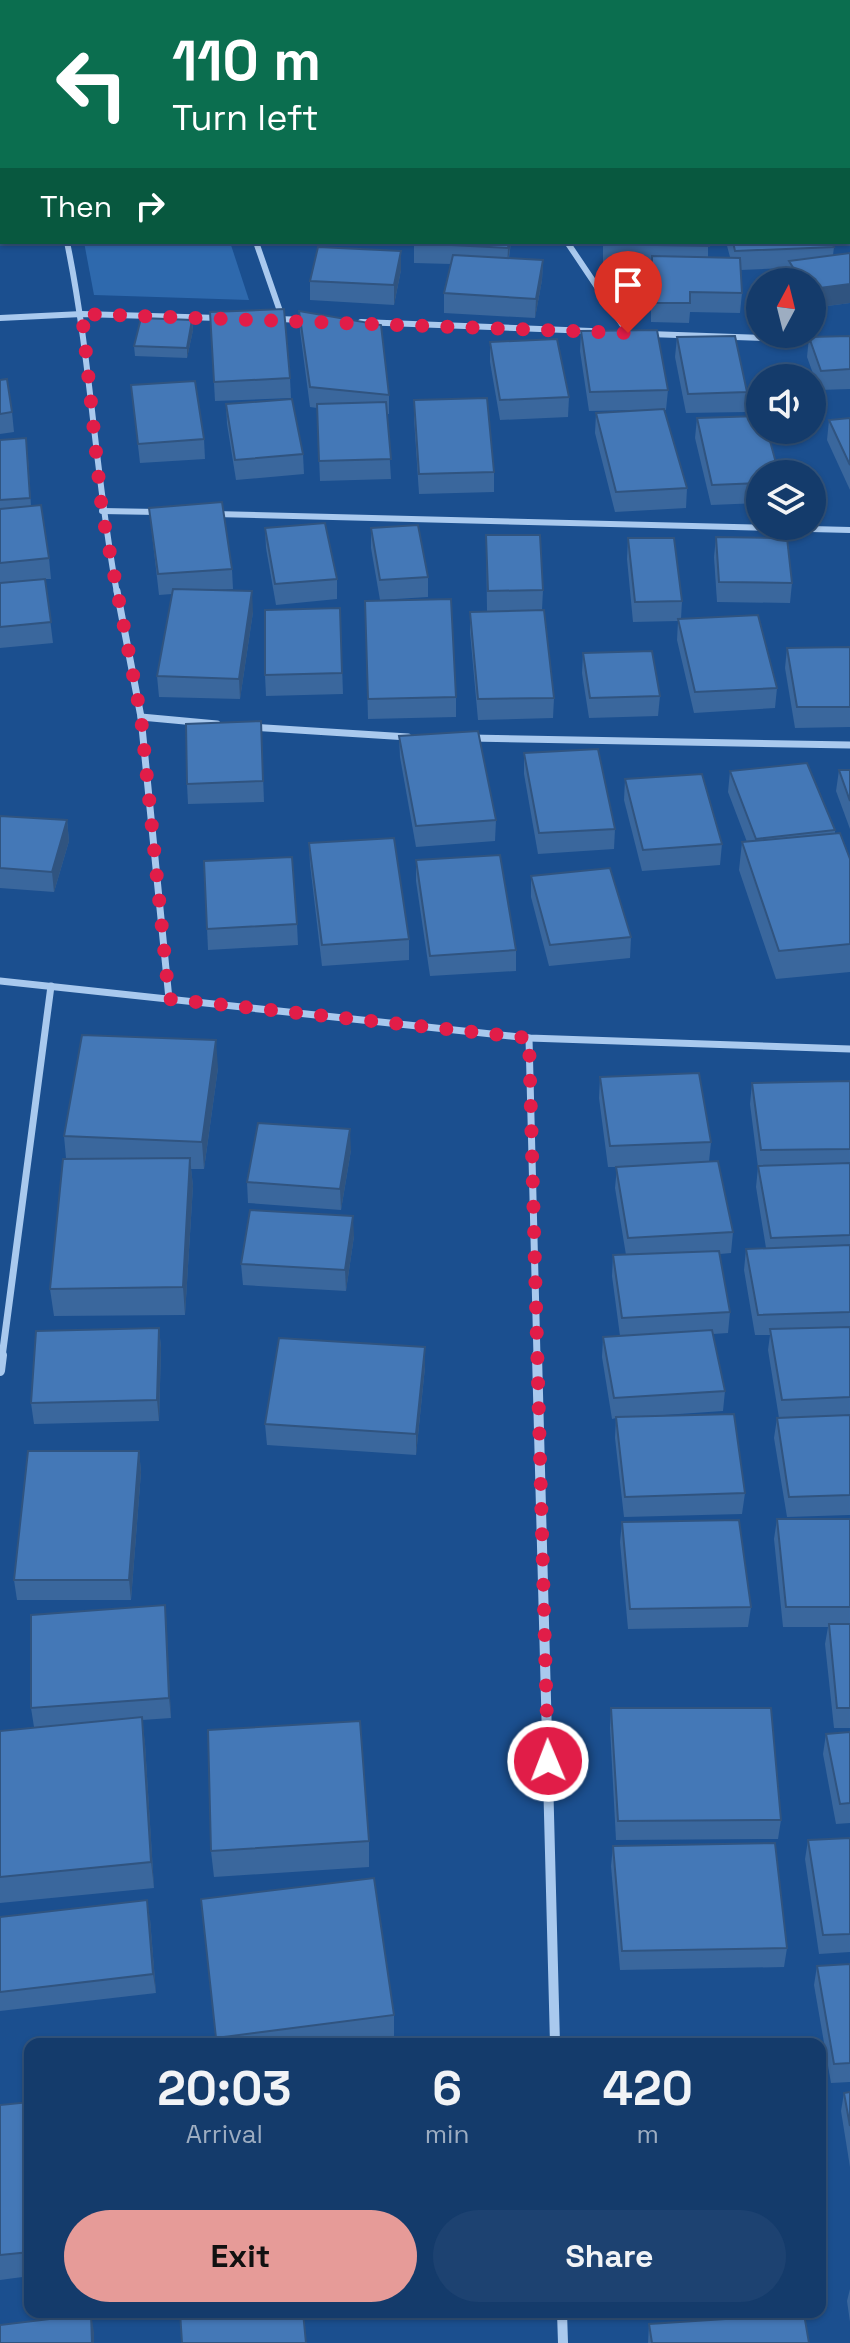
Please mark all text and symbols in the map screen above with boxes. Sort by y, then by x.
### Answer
text: 110 m [172,25,321,96]
icon: left [40,32,144,136]
text: Turn left [172,95,319,141]
icon: right [128,184,172,228]
text: Then [40,187,112,226]
pin [594,251,662,333]
icon: arrive [606,263,650,307]
north arrow [746,268,826,348]
map controls [746,268,826,540]
button: sound [746,364,826,444]
button: layers [746,460,826,540]
position arrow [506,1719,590,1803]
text: 20:03 [157,2058,291,2119]
text: 6 [432,2058,462,2119]
text: 420 [603,2058,693,2119]
text: Arrival [186,2117,263,2151]
text: min [425,2117,469,2151]
text: m [636,2117,659,2151]
button: Exit [64,2210,417,2302]
button: Share [433,2210,786,2302]

